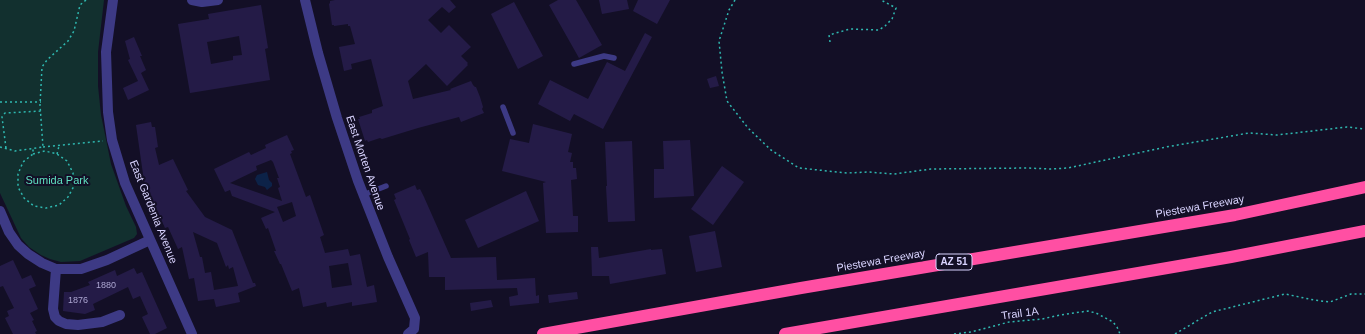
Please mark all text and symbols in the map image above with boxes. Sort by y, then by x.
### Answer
street label: East Morten Avenue [343,114,387,212]
street label: East Gardenia Avenue [126,158,180,266]
park label: Sumida Park [26,174,88,188]
street label: Piestewa Freeway [1155,193,1245,221]
street label: Piestewa Freeway [836,247,926,275]
road number: AZ 51 [936,254,972,270]
house number: 1880 [96,281,116,291]
house number: 1876 [68,296,88,306]
street label: Trail 1A [1001,305,1039,323]

